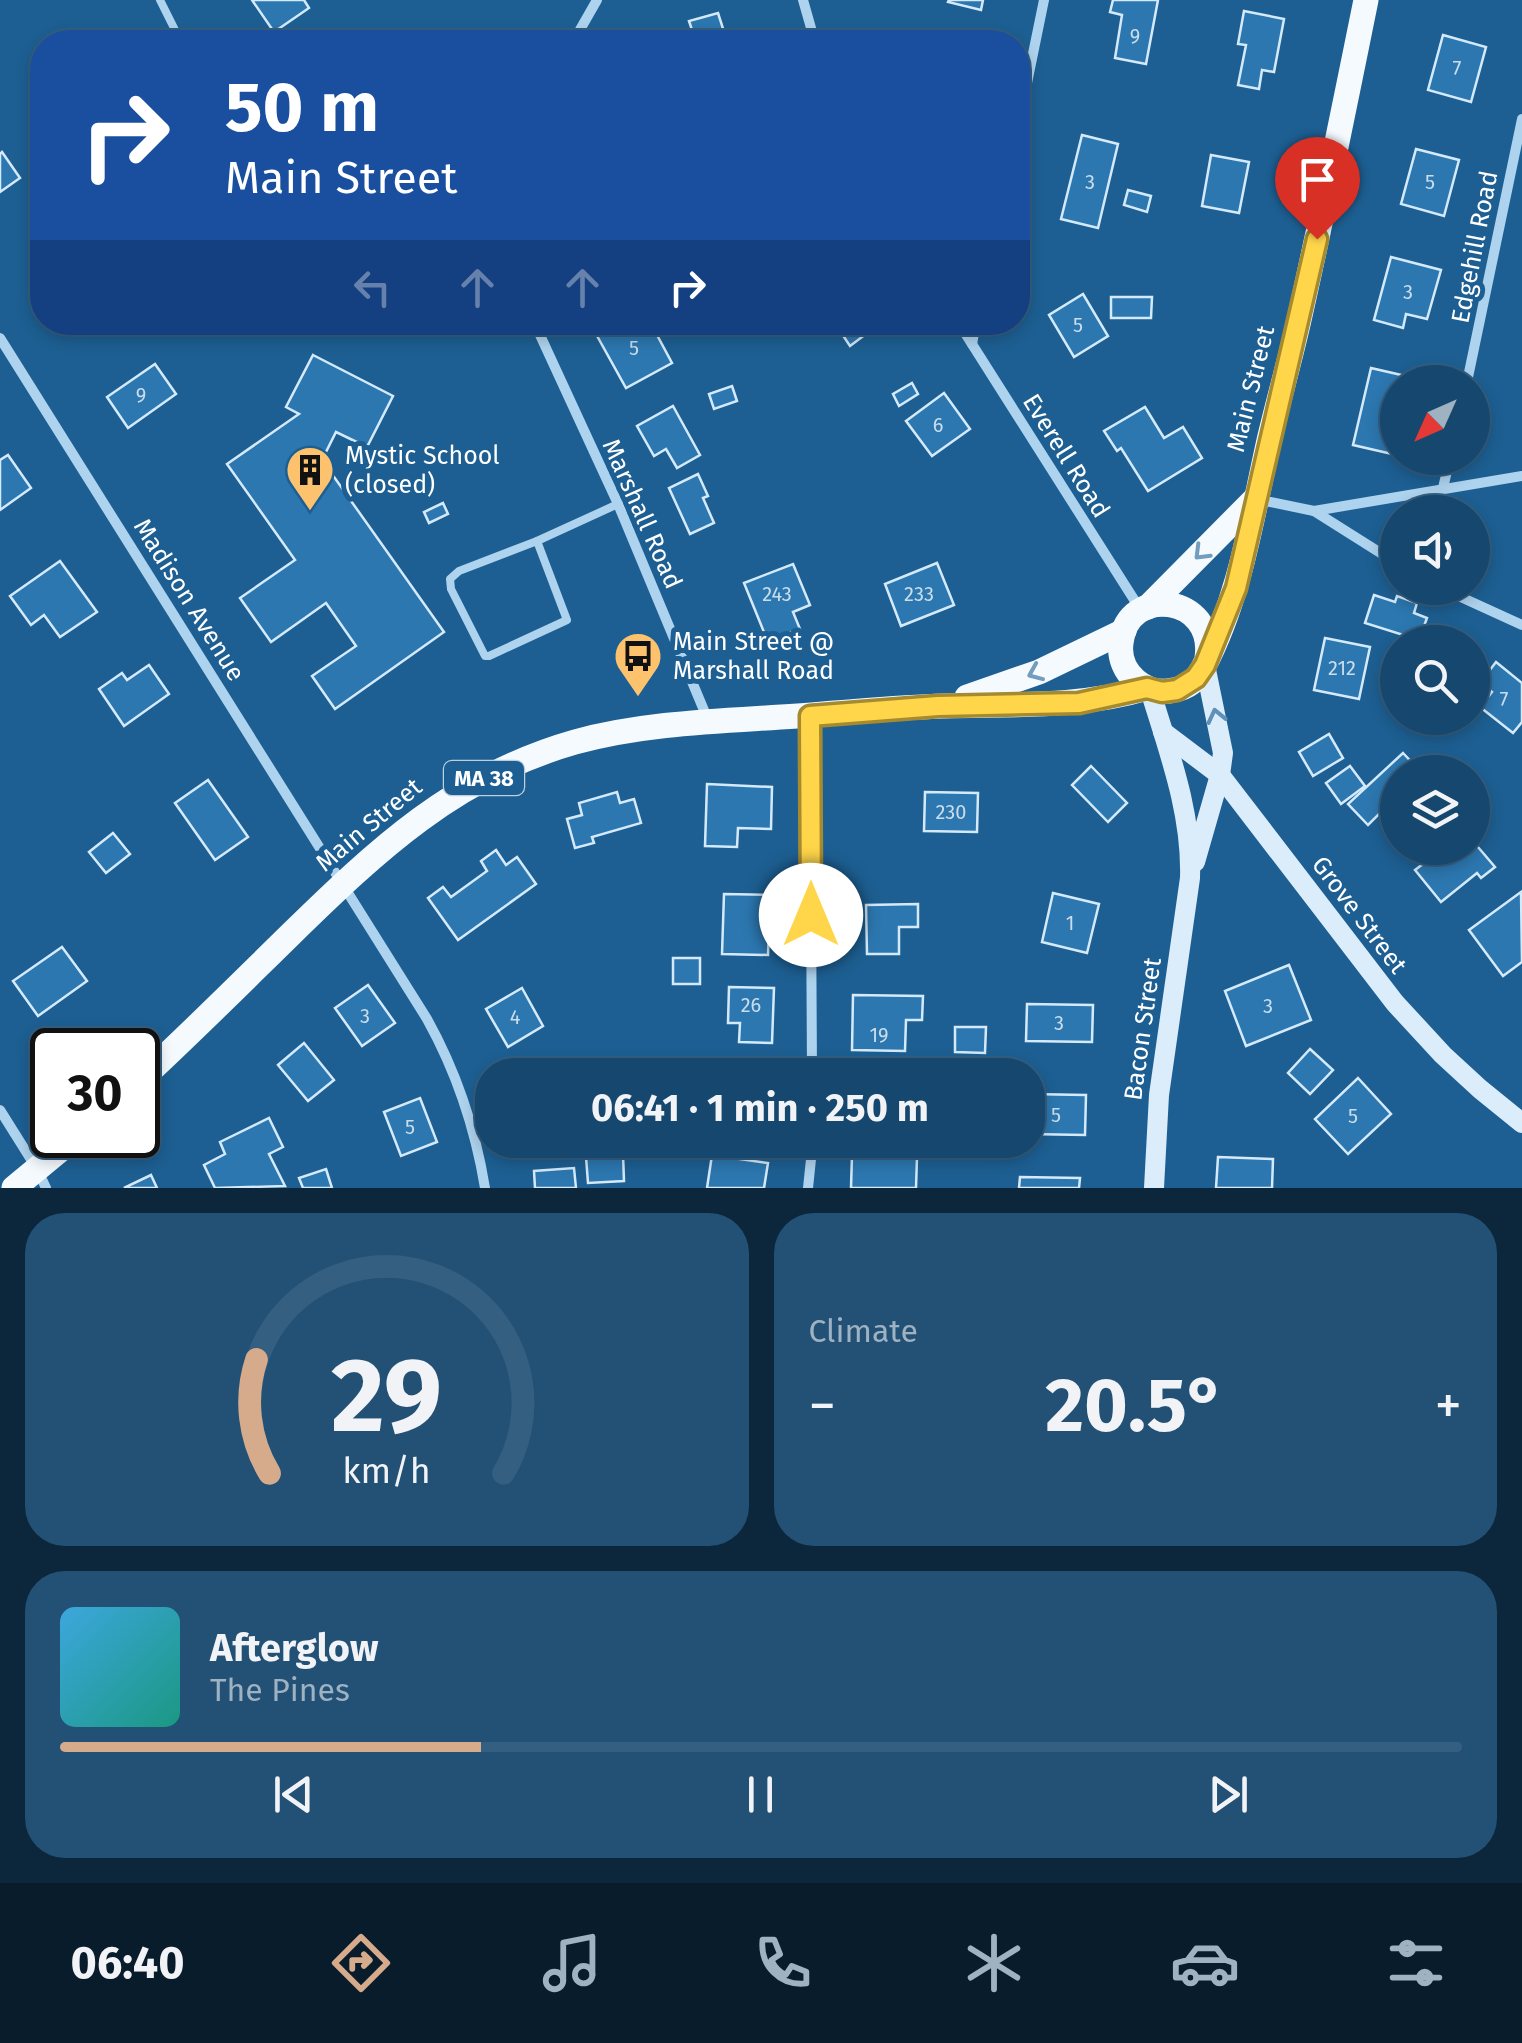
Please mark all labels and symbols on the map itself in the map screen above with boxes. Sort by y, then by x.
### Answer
house number: 9 [1130,24,1140,48]
house number: 7 [1453,56,1462,80]
pin [1275,137,1360,240]
street label: Edgehill Road [1446,168,1504,326]
house number: 3 [1085,170,1095,194]
house number: 5 [1425,170,1435,194]
house number: 3 [1403,280,1413,304]
house number: 5 [1073,313,1083,337]
street label: Main Street [1221,322,1281,455]
house number: 5 [629,336,639,360]
north arrow [1380,365,1490,475]
house number: 9 [136,383,146,407]
street label: Everell Road [1016,389,1116,523]
house number: 6 [933,413,943,437]
street label: Marshall Road [596,434,688,594]
place label: Mystic School (closed) [345,441,500,500]
building icon: Mystic School (closed) [284,444,336,512]
street label: Madison Avenue [127,513,251,687]
one-way arrow [1195,541,1213,559]
house number: 243 [762,582,792,606]
house number: 233 [904,582,934,606]
place label: Main Street @ Marshall Road [673,627,834,686]
bus stop icon: Main Street @ Marshall Road [612,630,664,698]
house number: 212 [1328,656,1356,680]
one-way arrow [1028,661,1045,681]
house number: 7 [1500,687,1509,711]
one-way arrow [1207,708,1228,725]
road number: MA 38 [444,761,524,795]
street label: Main Street [310,771,429,878]
house number: 230 [936,800,966,824]
street label: Grove Street [1305,850,1414,980]
position arrow [759,863,863,967]
house number: 1 [1066,911,1074,935]
street label: Bacon Street [1118,955,1168,1102]
house number: 26 [741,993,761,1017]
house number: 3 [1263,994,1273,1018]
house number: 3 [360,1004,370,1028]
house number: 4 [510,1005,521,1029]
house number: 3 [1054,1011,1064,1035]
house number: 19 [869,1023,889,1047]
speed limit sign: 30 [30,1028,160,1158]
house number: 5 [1051,1103,1061,1127]
house number: 5 [1348,1104,1358,1128]
house number: 5 [405,1115,415,1139]

